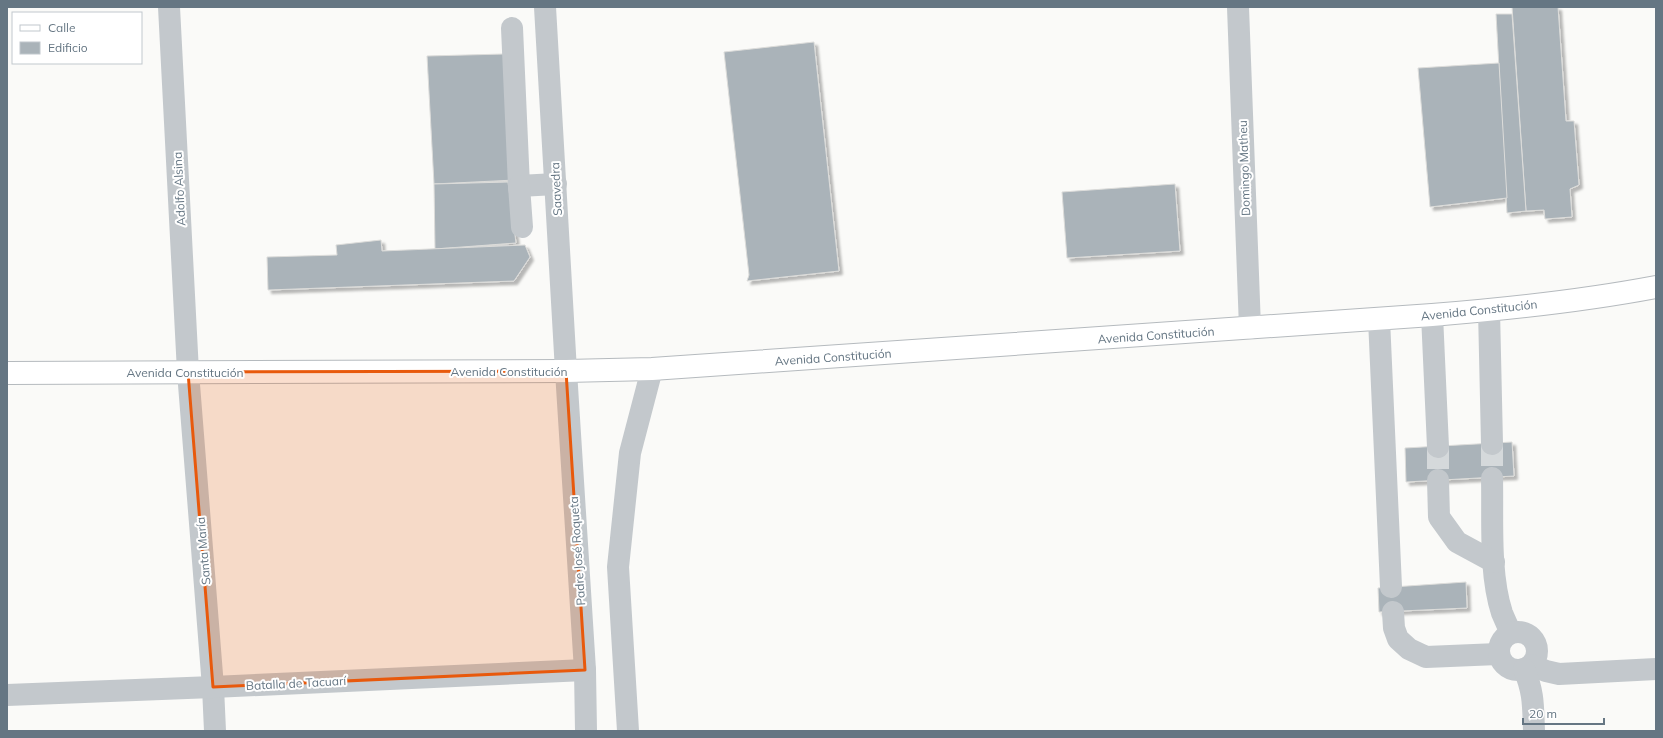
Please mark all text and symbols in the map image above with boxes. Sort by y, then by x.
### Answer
legend [12,12,142,64]
text: Calle [48,20,75,35]
text: Edificio [48,40,88,55]
street label: Domingo Matheu [1235,120,1253,216]
street label: Adolfo Alsina [170,152,188,226]
street label: Saavedra [547,162,565,216]
street label: Avenida Constitución [1420,296,1538,324]
street label: Avenida Constitución [1097,323,1215,347]
street label: Avenida Constitución [774,345,892,369]
street label: Avenida Constitución [450,364,568,379]
street label: Avenida Constitución [126,365,244,380]
street label: Padre José Roqueta [566,496,588,606]
street label: Santa María [193,516,213,586]
street label: Batalla de Tacuarí [245,673,348,693]
scale bar [1523,700,1604,726]
text: 20 m [1529,706,1557,721]

